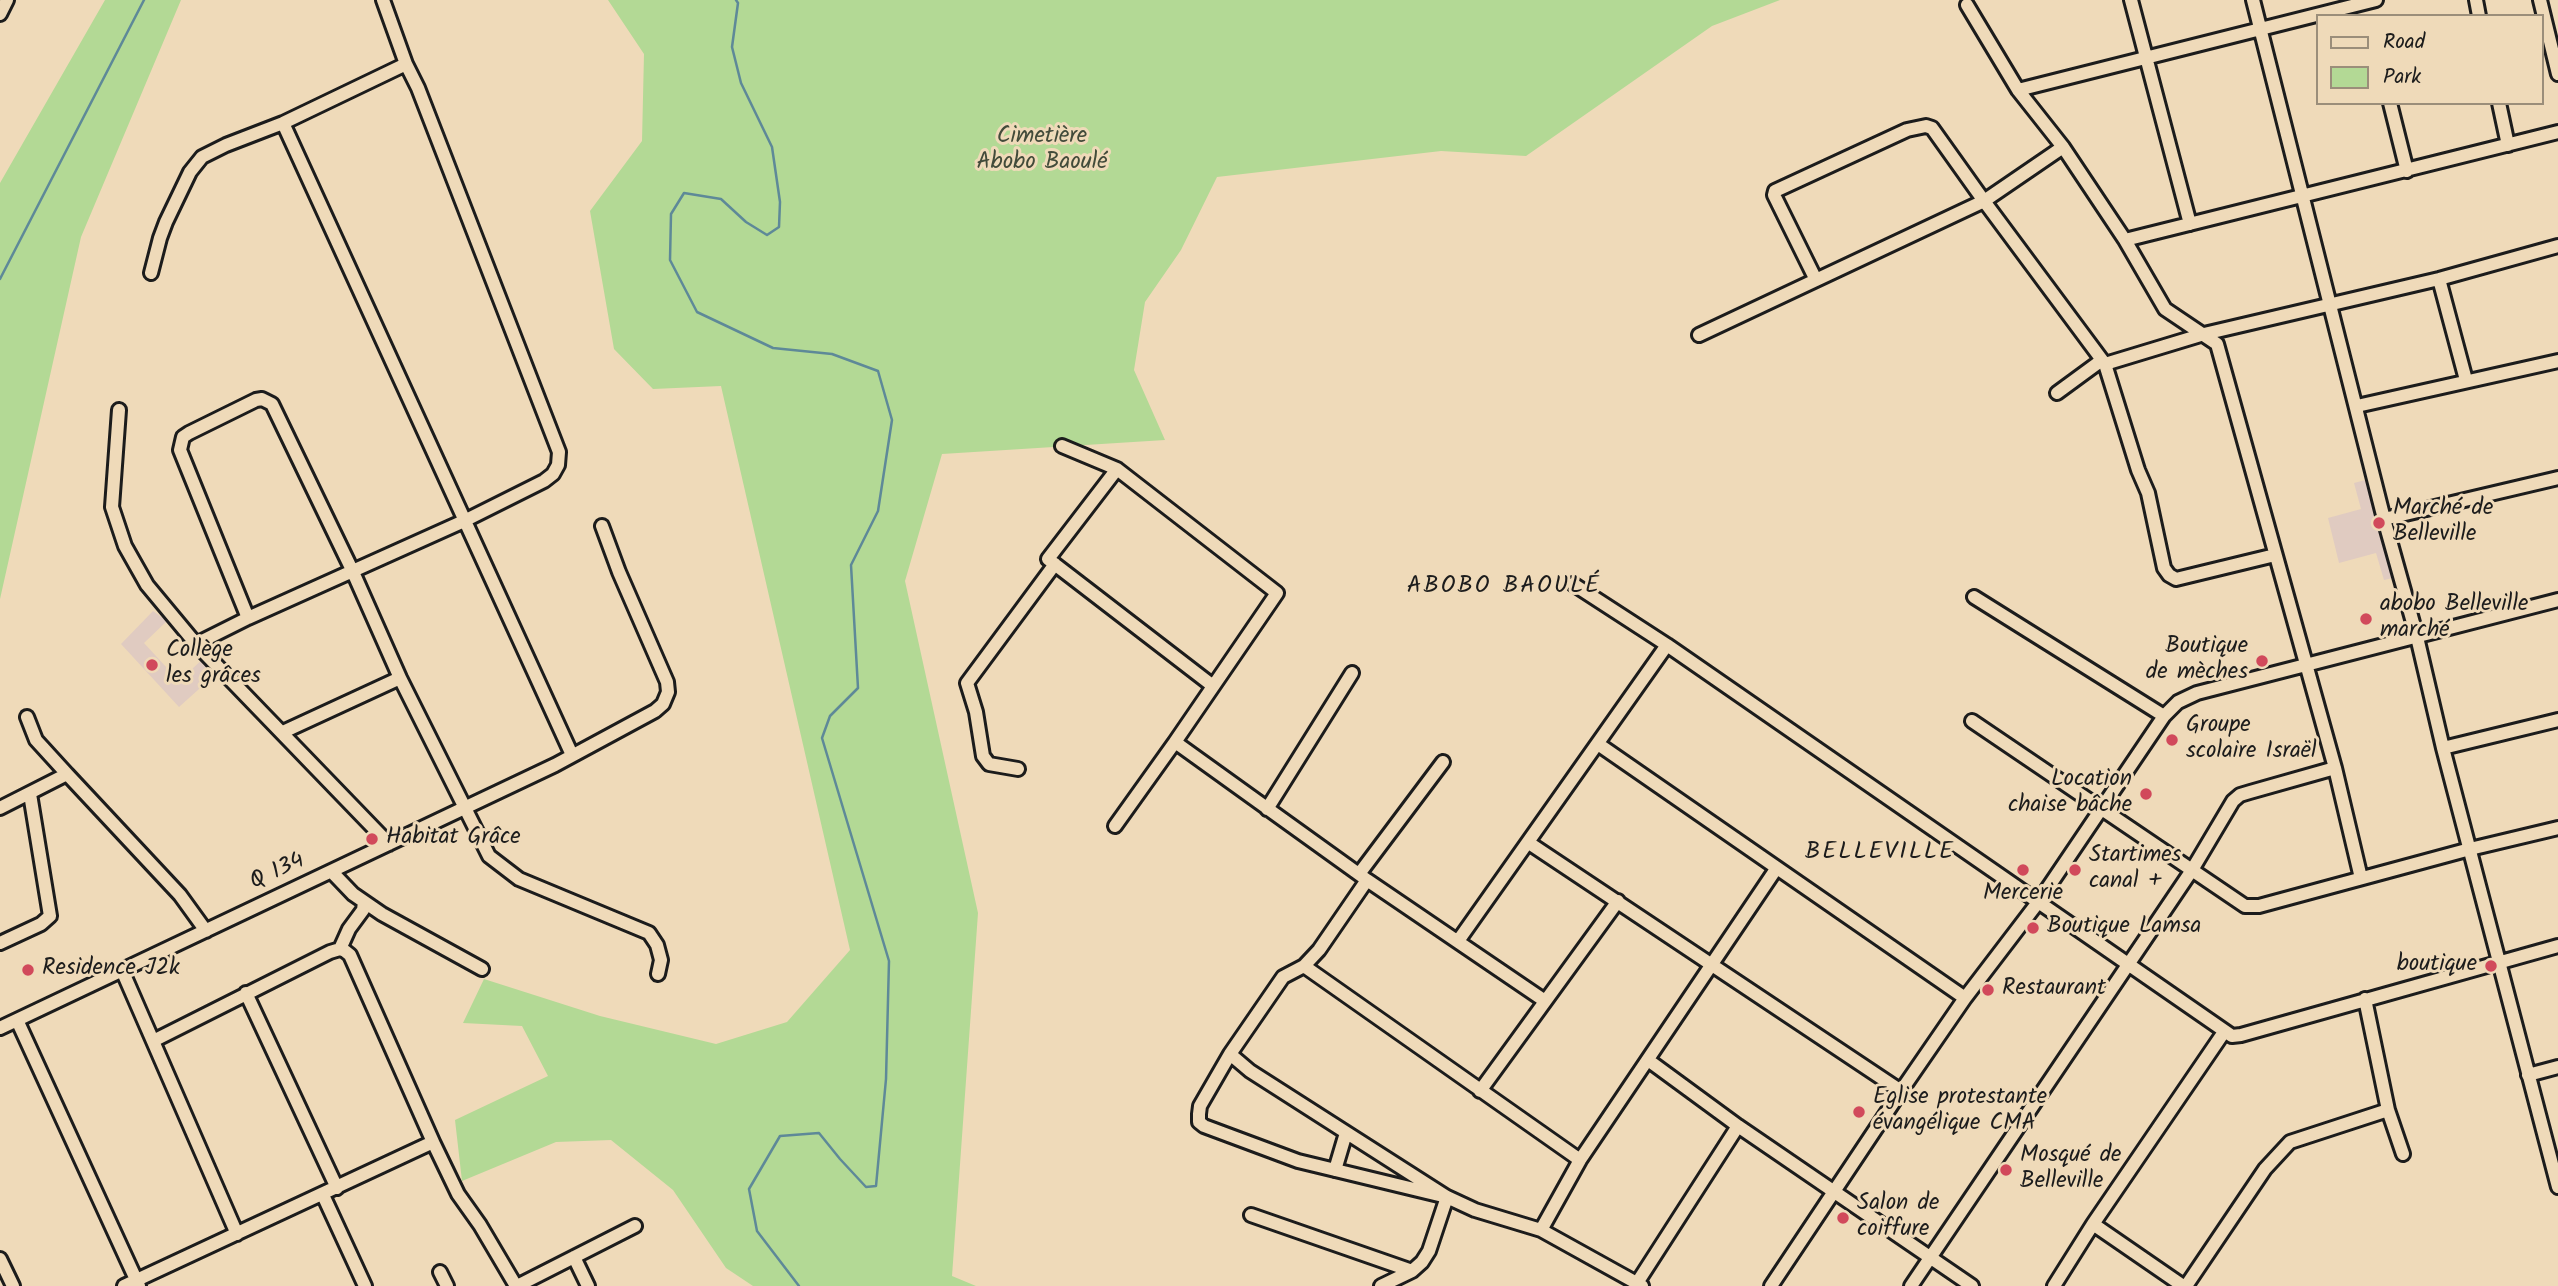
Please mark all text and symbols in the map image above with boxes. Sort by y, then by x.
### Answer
legend [2316,14,2544,105]
text: Road [2383,26,2425,59]
text: Park [2383,61,2421,94]
park label: Cimetière Abobo Baoulé [977,124,1107,178]
place label: Marché de Belleville [2393,496,2493,550]
marker: Marché de Belleville [2371,515,2387,531]
district label: ABOBO BAOULÉ [1408,574,1600,602]
place label: abobo Belleville marché [2380,592,2528,646]
marker: abobo Belleville marché [2358,611,2374,627]
place label: Boutique de mèches [2146,634,2248,688]
place label: Collège les grâces [166,638,261,692]
marker: Boutique de mèches [2254,653,2270,669]
marker: Collège les grâces [144,657,160,673]
place label: Groupe scolaire Israël [2186,713,2317,767]
marker: Groupe scolaire Israël [2164,732,2180,748]
place label: Location chaise bâche [2008,767,2132,821]
marker: Location chaise bâche [2138,786,2154,802]
place label: Habitat Grâce [386,825,521,853]
marker: Habitat Grâce [364,831,380,847]
district label: BELLEVILLE [1806,840,1954,868]
place label: Startimes canal + [2089,843,2181,897]
street label: Q 134 [246,848,310,898]
marker: Mercerie [2015,862,2031,878]
marker: Startimes canal + [2067,862,2083,878]
place label: Mercerie [1983,881,2063,909]
place label: Boutique Lamsa [2047,914,2201,942]
marker: Boutique Lamsa [2025,920,2041,936]
place label: boutique [2397,952,2477,980]
place label: Residence J2k [42,956,180,984]
marker: boutique [2483,958,2499,974]
marker: Residence J2k [20,962,36,978]
place label: Restaurant [2002,976,2106,1004]
marker: Restaurant [1980,982,1996,998]
place label: Eglise protestante évangélique CMA [1873,1085,2047,1139]
marker: Eglise protestante évangélique CMA [1851,1104,1867,1120]
place label: Mosqué de Belleville [2020,1143,2121,1197]
marker: Mosqué de Belleville [1998,1162,2014,1178]
place label: Salon de coiffure [1857,1191,1939,1245]
marker: Salon de coiffure [1835,1210,1851,1226]

